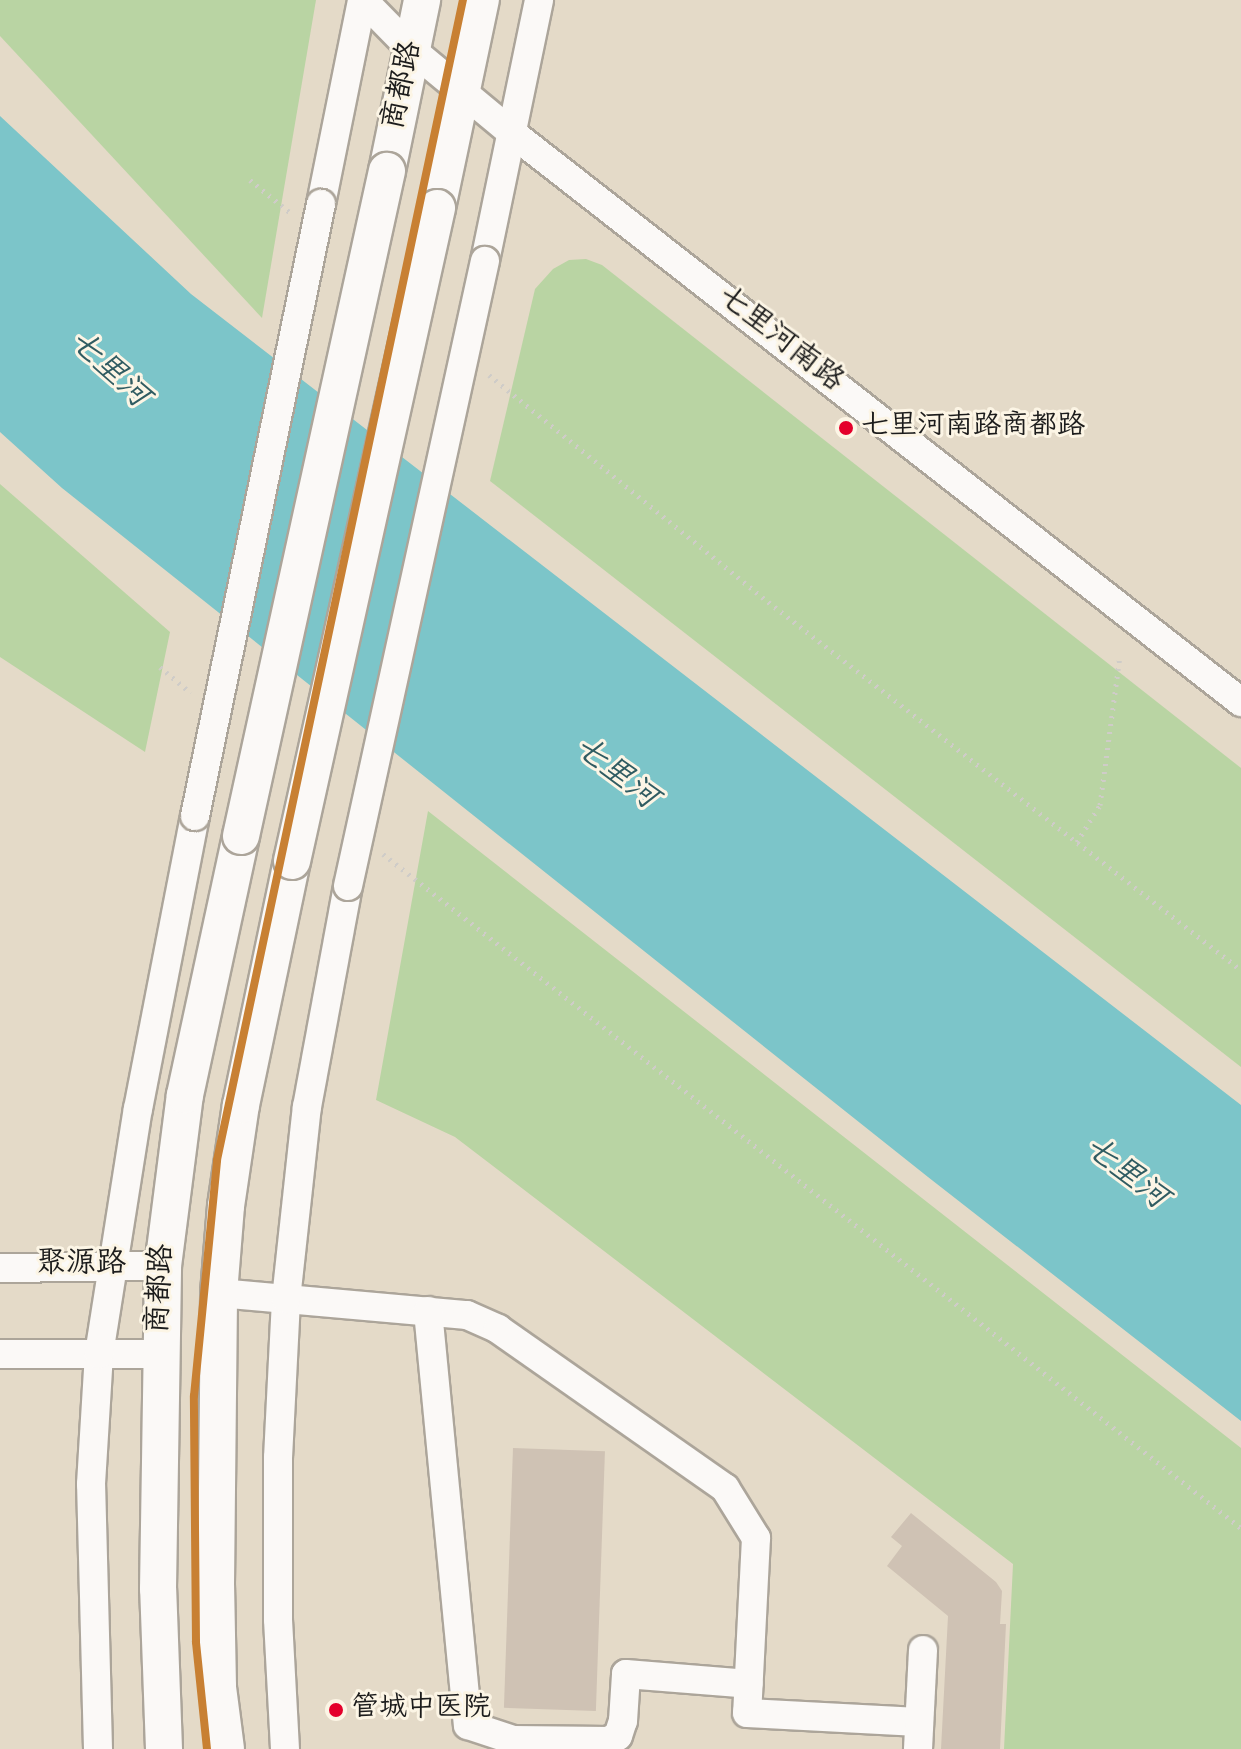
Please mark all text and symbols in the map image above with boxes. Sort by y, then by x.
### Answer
street label: 商都路 [378,38,432,134]
street label: 七里河南路 [709,281,849,401]
water label: 七里河 [59,324,155,418]
place label: 七里河南路商都路 [861,411,1085,445]
marker: 七里河南路商都路 [838,420,854,436]
water label: 七里河 [564,730,664,820]
water label: 七里河 [1074,1130,1174,1220]
street label: 商都路 [143,1243,183,1335]
street label: 聚源路 [36,1248,126,1284]
place label: 管城中医院 [351,1693,491,1727]
marker: 管城中医院 [328,1702,344,1718]

